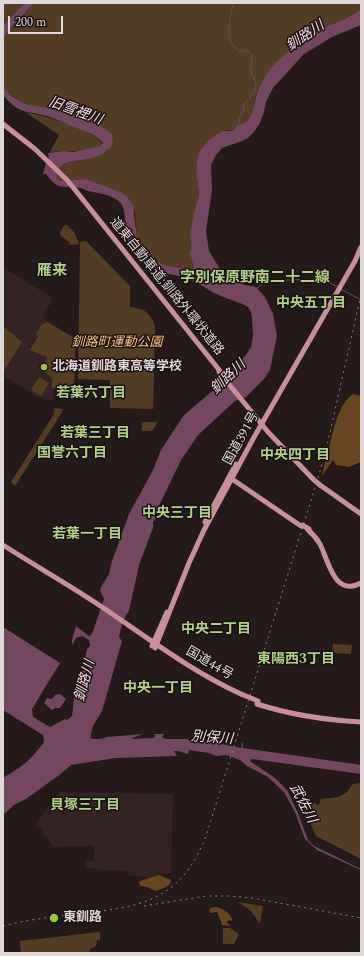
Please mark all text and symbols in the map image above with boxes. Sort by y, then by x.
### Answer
scale bar [10,8,65,34]
text: 200 m [15,13,46,32]
water label: 釧路川 [284,18,328,56]
water label: 旧雪裡川 [46,95,104,129]
street label: 道東自動車道;釧路外環状道路 [106,215,226,359]
district label: 雁来 [37,263,67,281]
district label: 字別保原野南二十二線 [180,270,330,288]
district label: 中央五丁目 [276,296,346,312]
park label: 釧路町運動公園 [72,335,162,351]
water label: 釧路川 [208,357,250,399]
place label: 北海道釧路東高等学校 [52,359,182,375]
marker: 北海道釧路東高等学校 [39,362,49,372]
district label: 若葉六丁目 [56,386,126,402]
street label: 国道391号 [221,410,263,468]
district label: 若葉三丁目 [60,426,130,442]
district label: 国誉六丁目 [37,446,107,462]
district label: 中央四丁目 [260,448,330,464]
district label: 中央三丁目 [142,506,212,522]
district label: 若葉一丁目 [52,527,122,543]
district label: 中央二丁目 [181,622,251,638]
street label: 国道44号 [183,644,235,684]
district label: 東陽西3丁目 [257,652,335,668]
water label: 釧路川 [72,659,100,703]
district label: 中央一丁目 [123,681,193,697]
water label: 別保川 [190,729,234,749]
water label: 武佐川 [285,782,319,826]
district label: 貝塚三丁目 [50,798,120,814]
place label: 東釧路 [63,910,102,926]
marker: 東釧路 [48,912,60,924]

